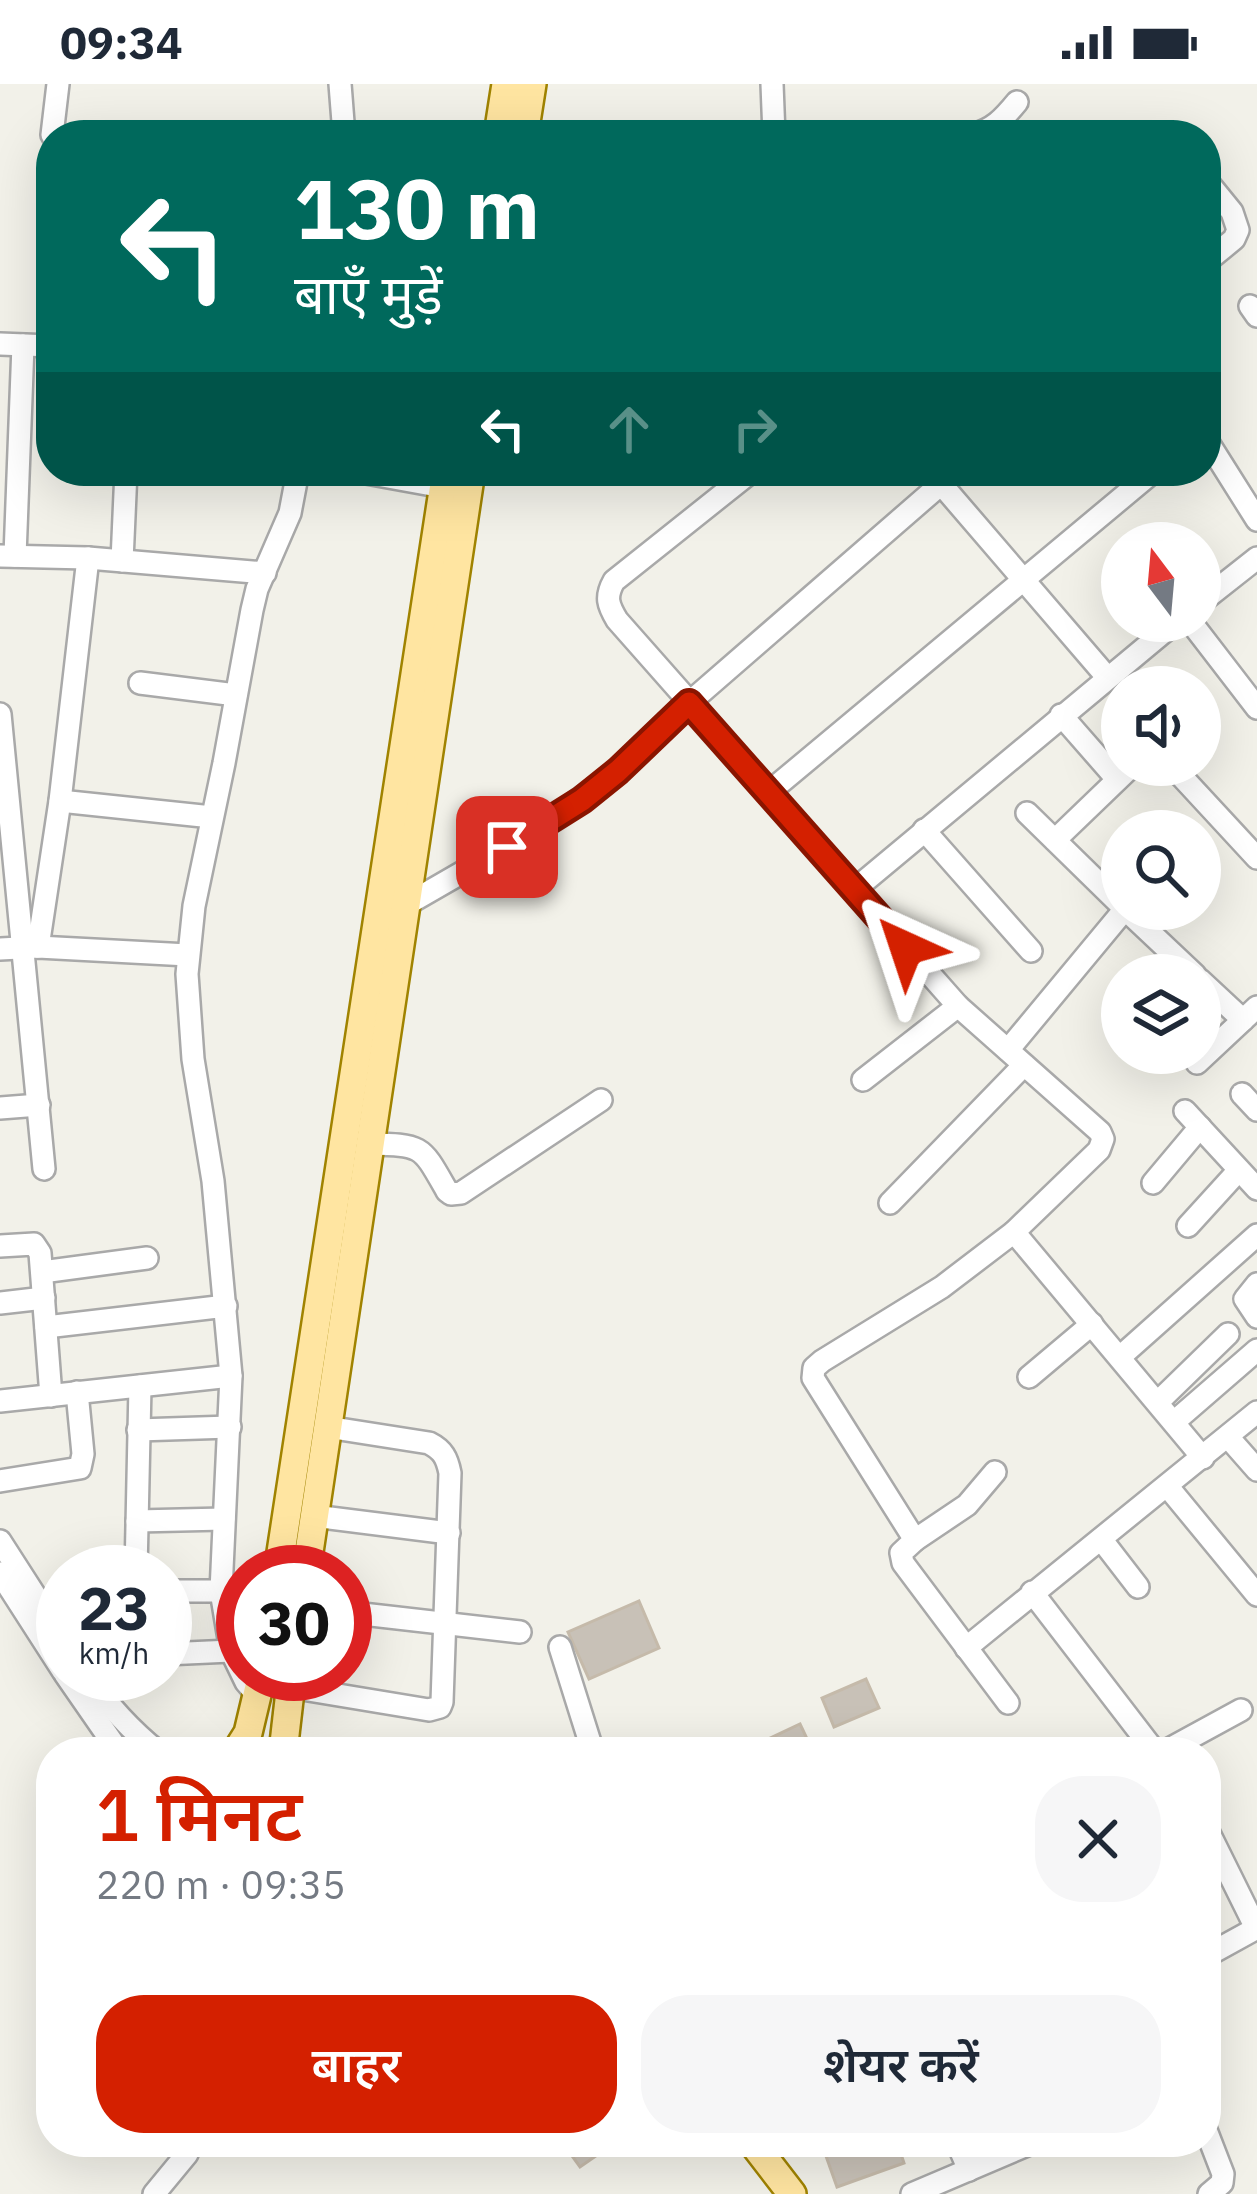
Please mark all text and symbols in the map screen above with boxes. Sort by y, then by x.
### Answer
text: 09:34 [60,13,183,71]
text: 130 m [294,153,540,262]
icon: left [96,168,252,324]
text: बाएँ मुड़ें [294,259,443,329]
icon: left [470,396,536,462]
icon: ahead [596,396,662,462]
icon: right [722,396,788,462]
north arrow [1101,522,1221,642]
map controls [1101,522,1221,1074]
button: sound [1101,666,1221,786]
pin [456,796,558,898]
button: search [1101,810,1221,930]
icon: arrive [474,814,540,880]
position arrow [843,885,969,1011]
button: layers [1101,954,1221,1074]
speed limit sign: 30 [216,1545,372,1701]
text: 23 [78,1568,150,1647]
text: km/h [79,1633,149,1672]
text: 1 मिनट [96,1767,302,1861]
button: close [1035,1776,1161,1902]
text: 220 m · 09:35 [96,1859,346,1910]
button: बाहर [96,1995,617,2133]
button: शेयर करें [641,1995,1161,2133]

